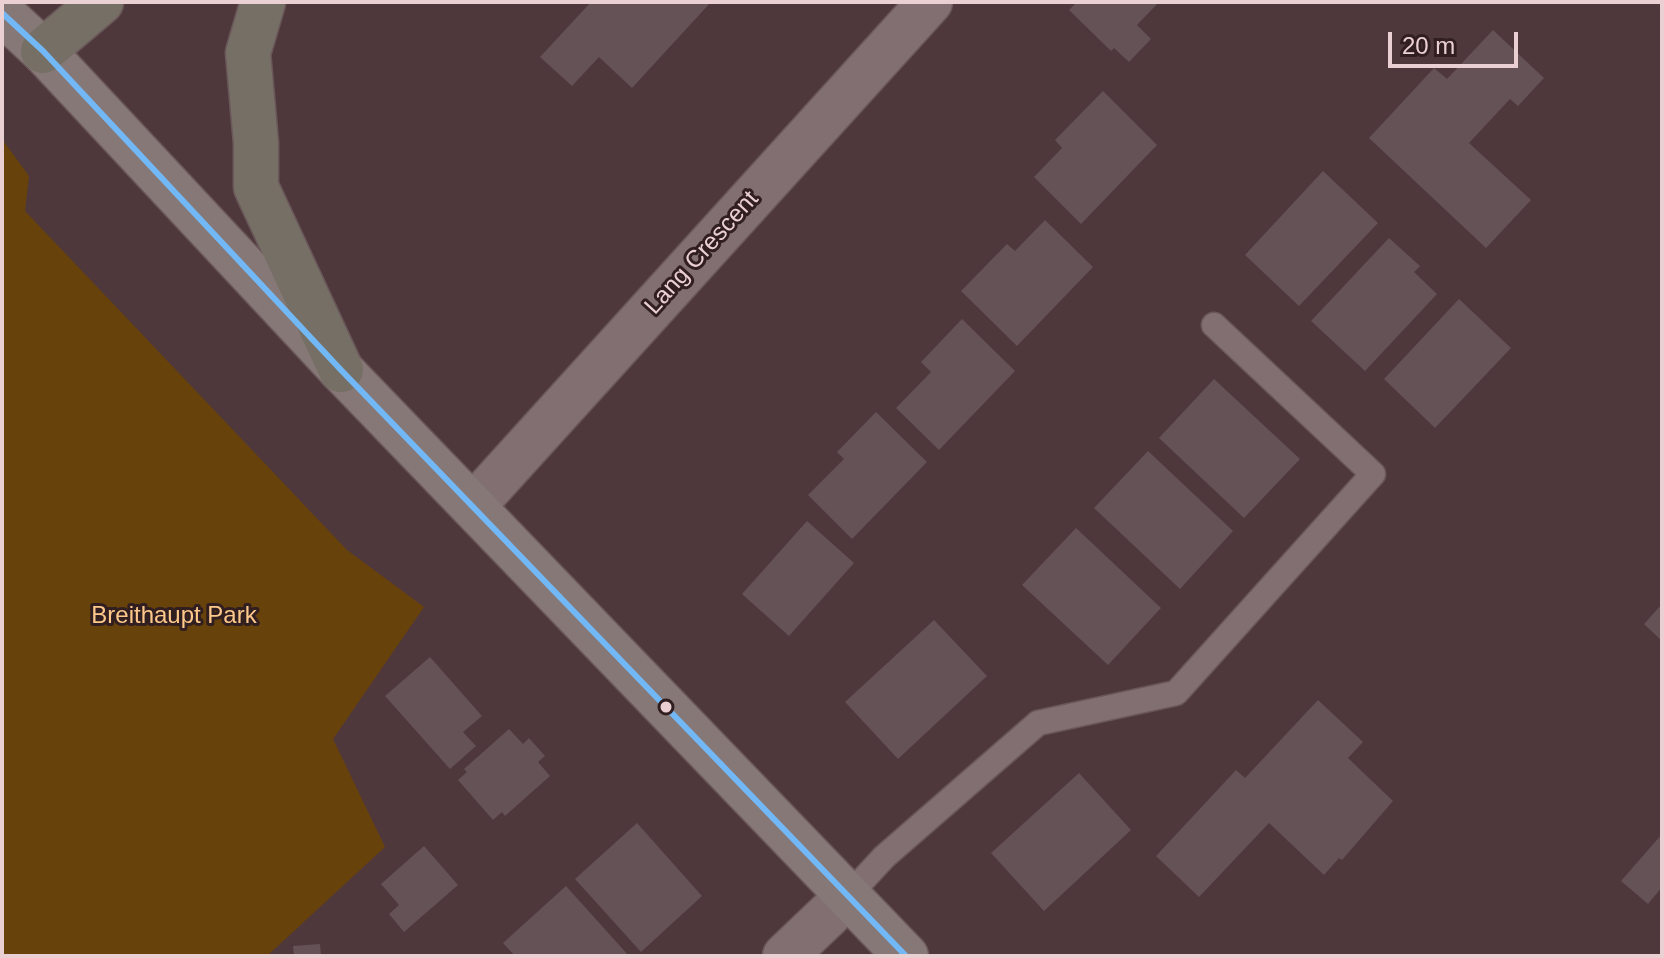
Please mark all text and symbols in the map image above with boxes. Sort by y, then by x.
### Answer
scale bar [1392,16,1522,66]
text: 20 m [1402,32,1455,59]
street label: Lang Crescent [639,185,765,321]
park label: Breithaupt Park [91,602,257,630]
unlabelled marker [658,699,674,715]

